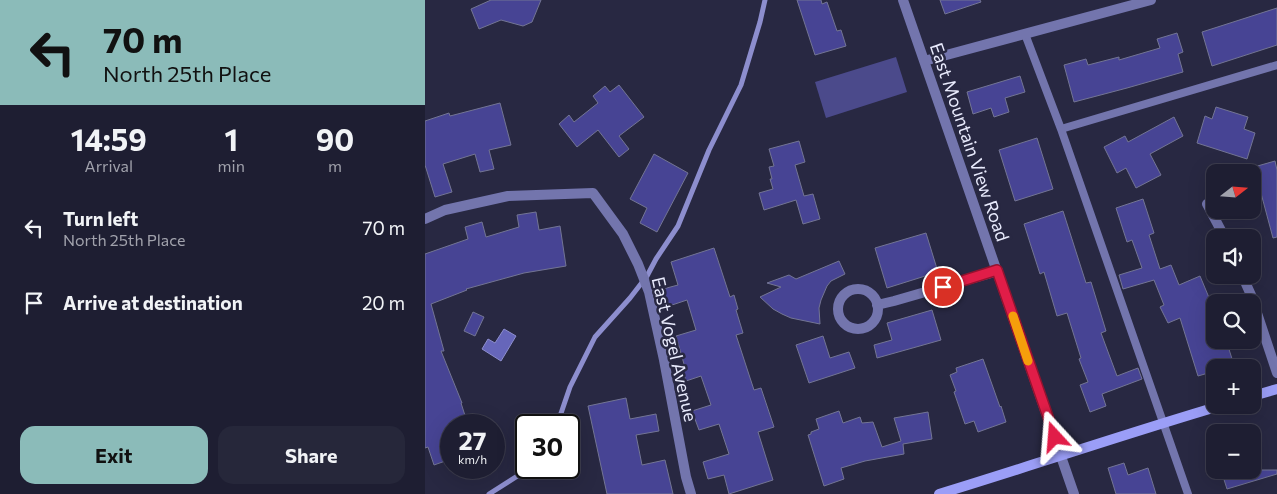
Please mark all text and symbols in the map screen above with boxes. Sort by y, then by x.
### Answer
text: 70 m [103,17,183,60]
icon: left [20,20,85,85]
street label: East Mountain View Road [926,40,1014,244]
text: North 25th Place [103,60,271,87]
text: 14:59 [71,120,147,157]
text: 1 [224,120,238,157]
text: 90 [316,120,354,157]
text: Arrival [85,156,133,175]
text: min [218,156,245,175]
text: m [328,156,342,175]
north arrow [1206,164,1261,219]
map controls [1206,164,1261,479]
text: Turn left [63,207,138,230]
icon: left [20,214,48,242]
text: 70 m [362,216,405,239]
button: sound [1206,229,1261,284]
text: North 25th Place [63,230,186,249]
pin [922,266,964,308]
icon: arrive [929,273,957,301]
street label: East Vogel Avenue [648,274,702,424]
icon: arrive [20,289,48,317]
text: Arrive at destination [63,291,243,314]
text: 20 m [362,291,405,314]
button: search [1206,294,1261,349]
button: + [1206,359,1261,414]
position arrow [1028,410,1080,462]
speed limit sign: 30 [515,414,580,479]
button: − [1206,424,1261,479]
text: 27 [459,425,486,455]
button: Exit [20,426,208,484]
button: Share [218,426,405,484]
text: km/h [458,452,487,466]

